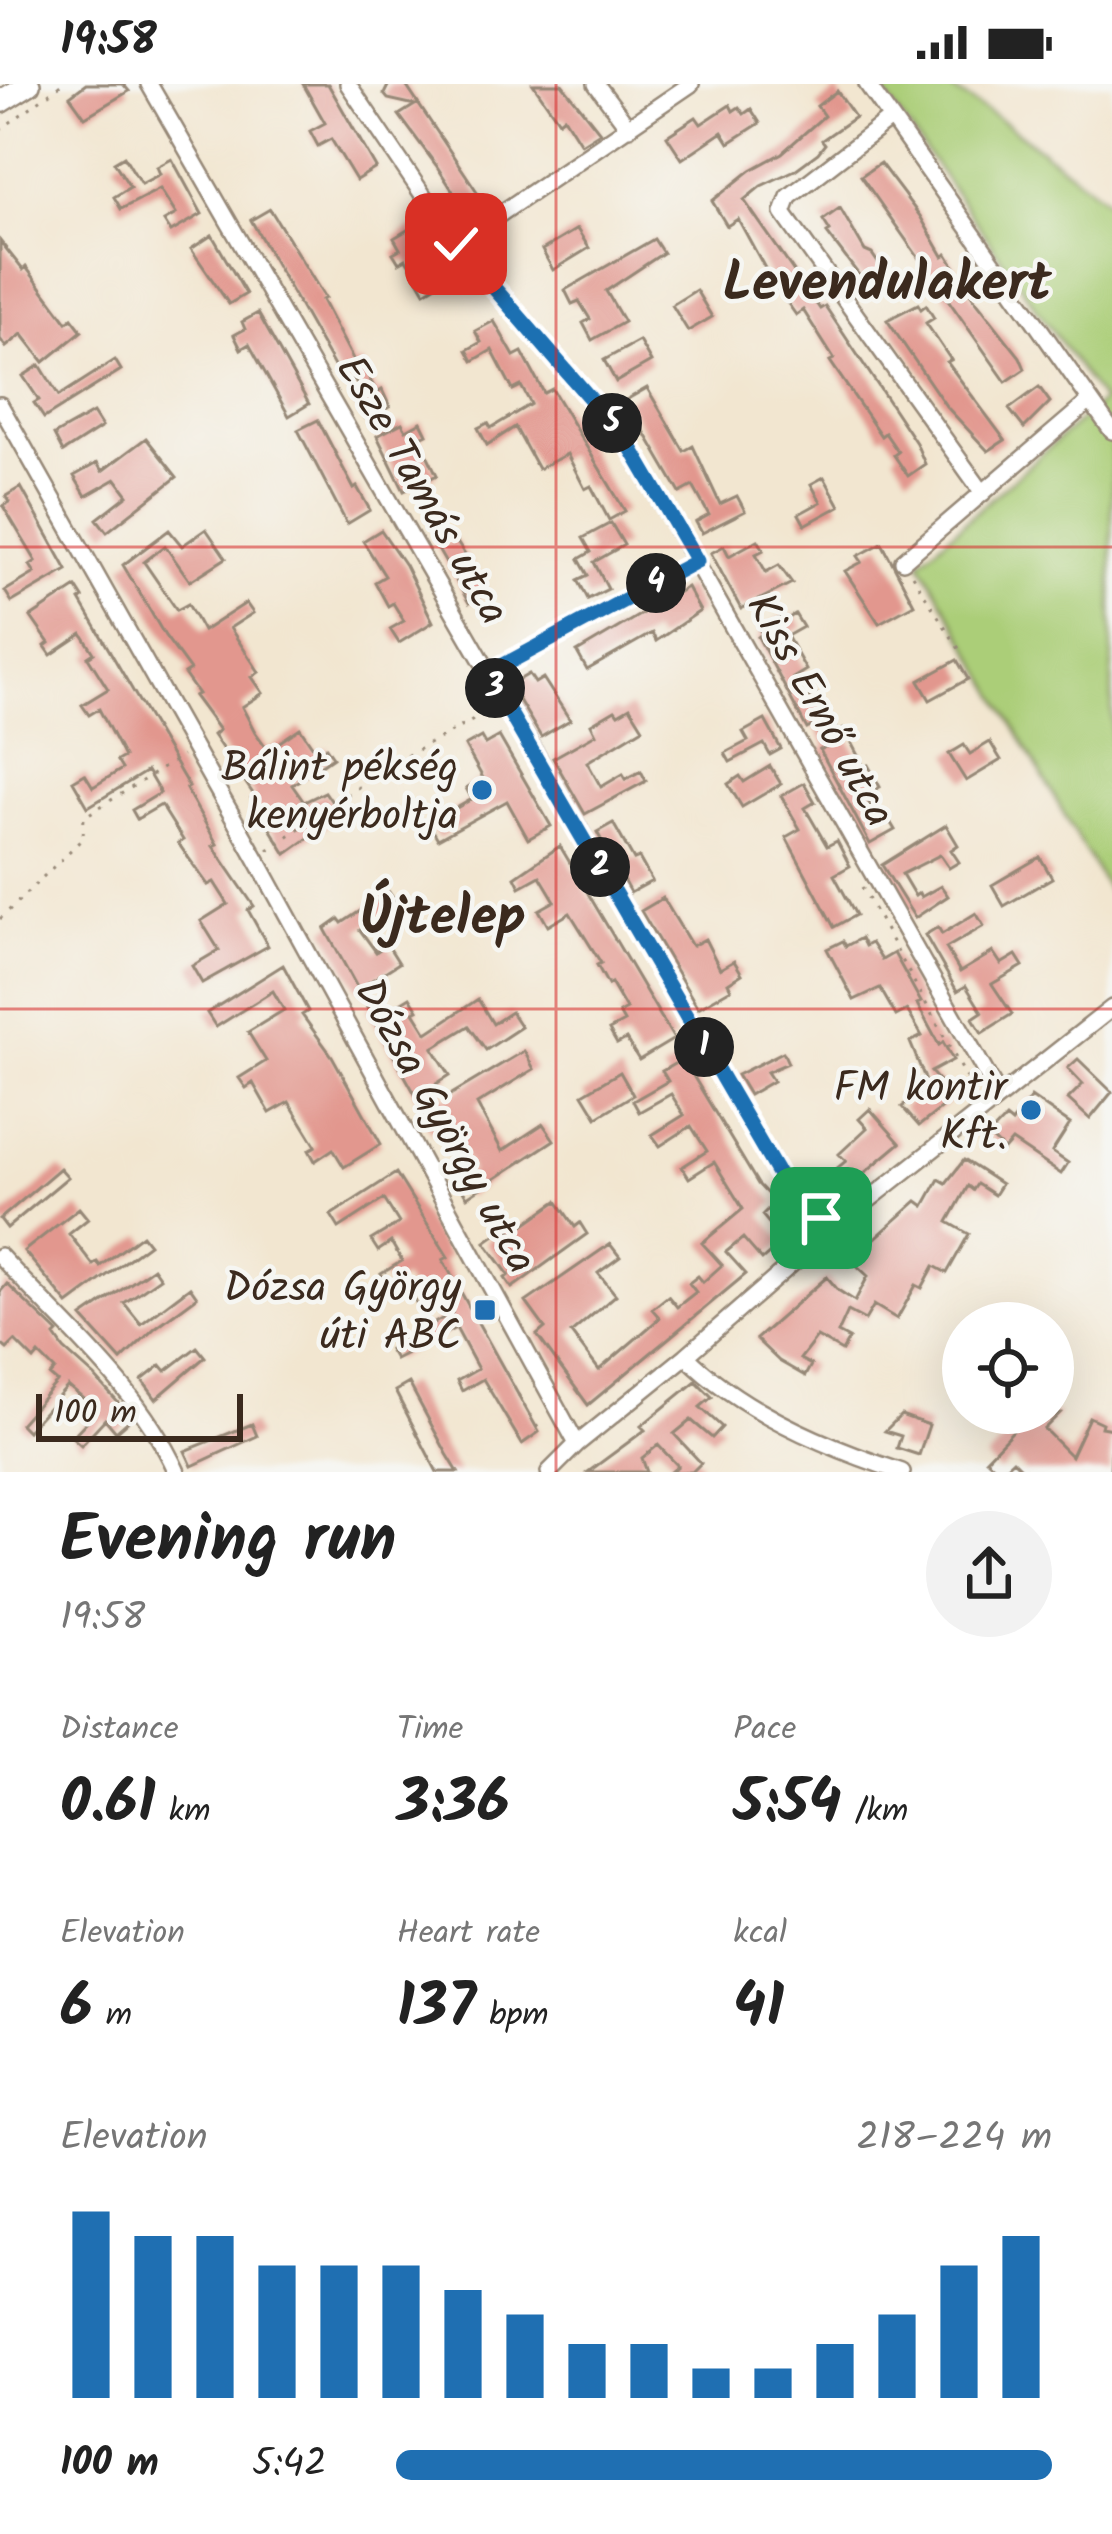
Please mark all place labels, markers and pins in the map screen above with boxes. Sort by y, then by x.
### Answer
pin [405,193,507,295]
pin: 5 [582,393,642,453]
pin: 4 [626,553,686,613]
pin: 3 [465,658,525,718]
place label: Bálint pékség kenyérboltja [221,736,458,851]
marker: Bálint pékség kenyérboltja [469,777,495,803]
pin: 2 [570,837,630,897]
pin: 1 [674,1017,734,1077]
place label: FM kontir Kft. [834,1056,1009,1171]
marker: FM kontir Kft. [1018,1097,1044,1123]
pin [770,1167,872,1269]
place label: Dózsa György úti ABC [224,1256,461,1371]
marker: Dózsa György úti ABC [472,1297,498,1323]

